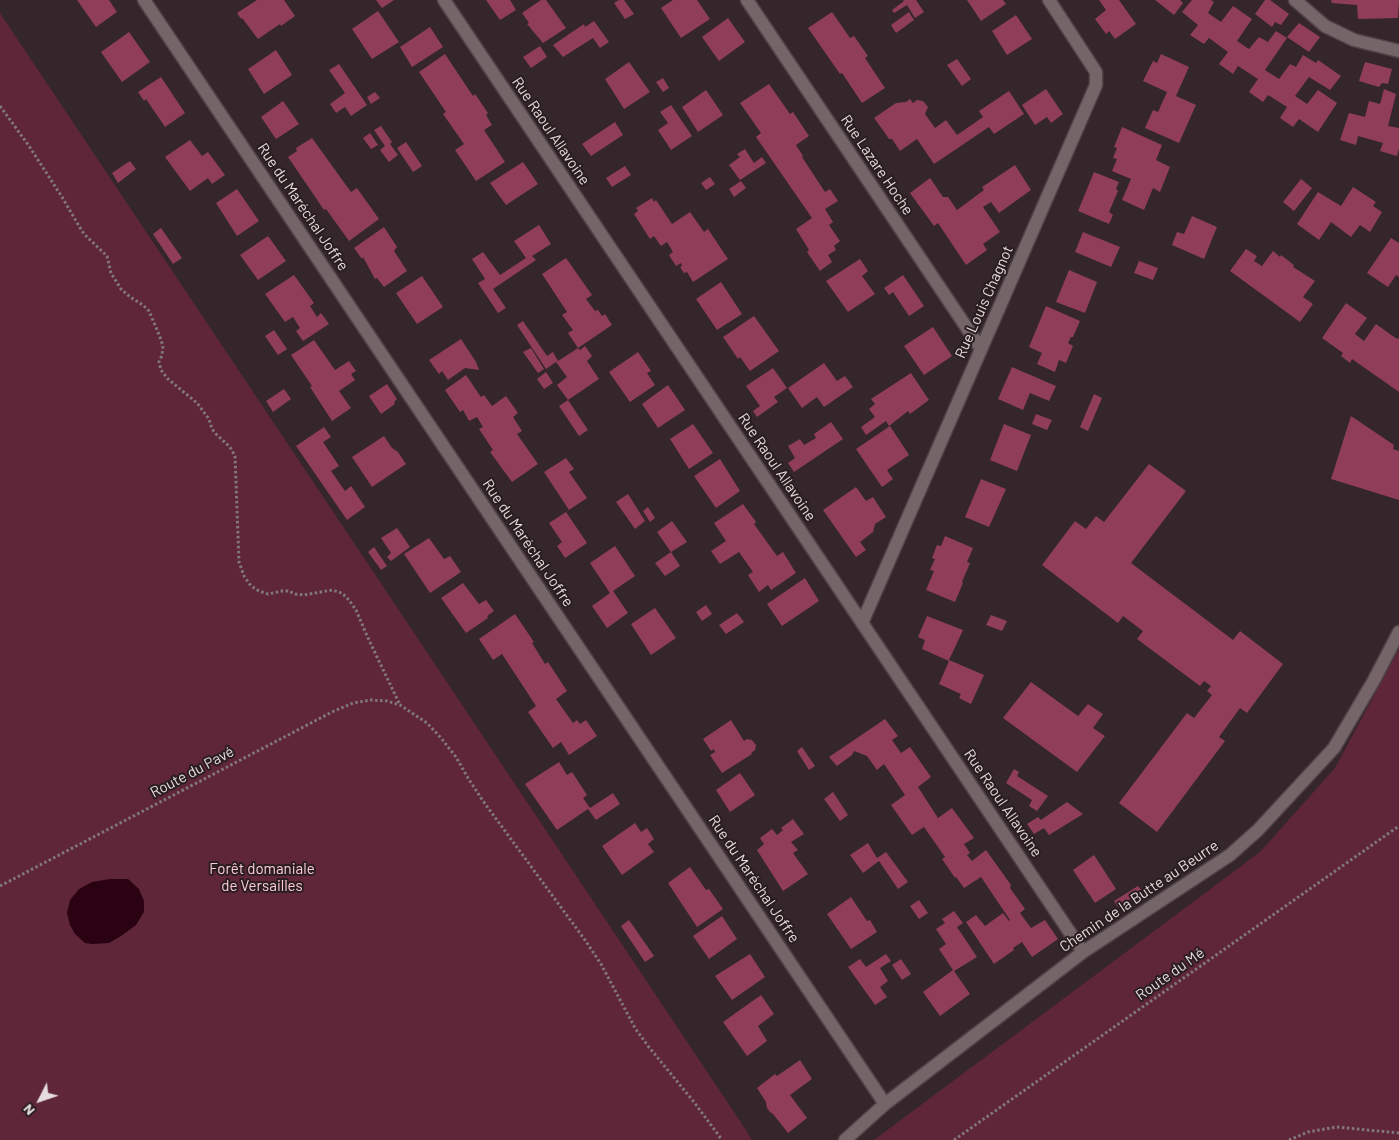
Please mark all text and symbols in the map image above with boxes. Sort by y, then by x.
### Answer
street label: Rue Raoul Allavoine [508,74,594,188]
street label: Rue Lazare Hoche [837,112,917,218]
street label: Rue du Maréchal Joffre [254,140,352,274]
street label: Rue Louis Chagnot [951,243,1017,361]
street label: Rue Raoul Allavoine [734,410,820,524]
street label: Rue du Maréchal Joffre [479,476,577,610]
street label: Route du Pavé [147,742,237,802]
street label: Rue Raoul Allavoine [960,746,1046,860]
street label: Rue du Maréchal Joffre [705,812,803,946]
street label: Chemin de la Butte au Beurre [1056,836,1222,956]
park label: Forêt domaniale de Versailles [209,860,315,895]
street label: Route du Mé [1132,944,1208,1004]
north arrow [15,1075,65,1125]
text: N [19,1101,38,1119]

